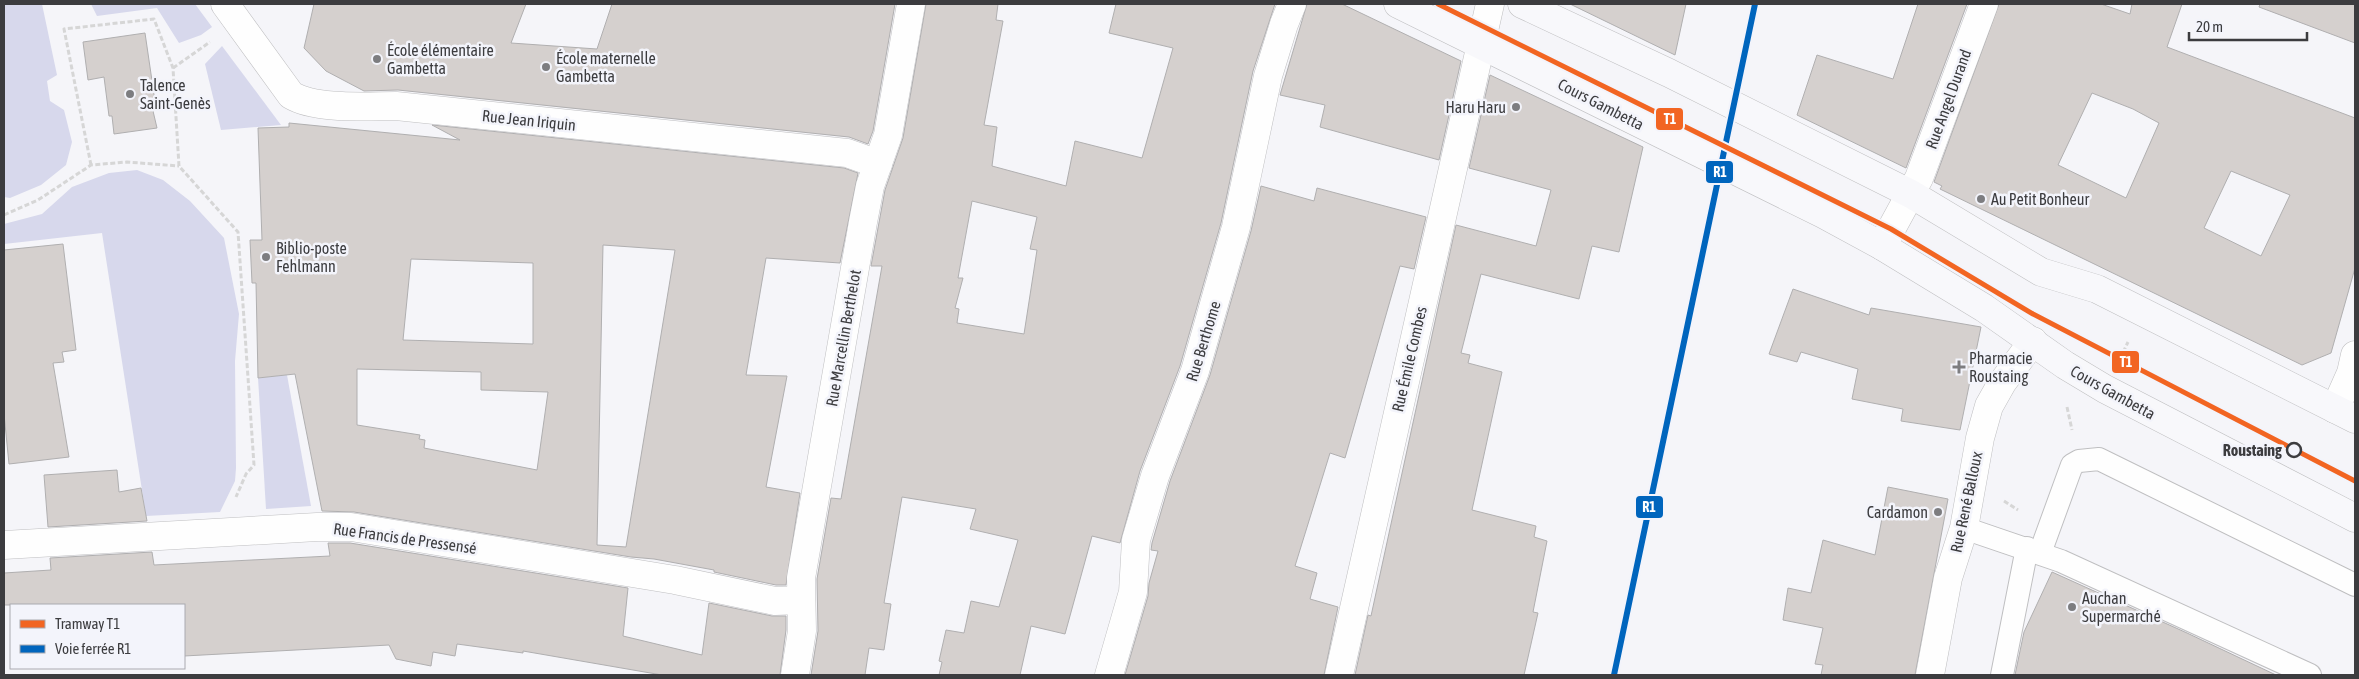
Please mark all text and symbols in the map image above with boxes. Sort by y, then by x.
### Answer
scale bar [2189,10,2306,42]
text: 20 m [2196,18,2223,35]
place label: École élémentaire Gambetta [387,41,494,77]
street label: Rue Angel Durand [1922,47,1975,152]
place label: École maternelle Gambetta [556,49,656,85]
marker: École élémentaire Gambetta [371,53,383,65]
marker: École maternelle Gambetta [540,61,552,73]
street label: Cours Gambetta [1555,75,1647,133]
place label: Talence Saint-Genès [140,76,211,112]
marker: Talence Saint-Genès [124,88,136,100]
place label: Haru Haru [1445,98,1506,116]
marker: Haru Haru [1510,101,1522,113]
street label: Rue Jean Iriquin [481,106,577,135]
line badge: T1 [1655,107,1684,131]
text: T1 [1664,111,1677,127]
line badge: R1 [1705,160,1734,184]
text: R1 [1713,164,1727,180]
place label: Au Petit Bonheur [1991,190,2089,208]
marker: Au Petit Bonheur [1975,193,1987,205]
place label: Biblio-poste Fehlmann [276,239,347,275]
marker: Biblio-poste Fehlmann [260,251,272,263]
street label: Rue Marcellin Berthelot [822,268,864,408]
street label: Rue Berthome [1182,299,1224,383]
street label: Rue Émile Combes [1388,304,1430,413]
place label: Pharmacie Roustaing [1969,349,2033,386]
line badge: T1 [2111,350,2140,374]
text: T1 [2120,354,2133,370]
marker: Pharmacie Roustaing [1953,361,1965,373]
street label: Cours Gambetta [2068,361,2158,423]
place label: Roustaing [2223,441,2282,459]
marker: Roustaing [2286,442,2302,458]
street label: Rue René Balloux [1947,449,1986,554]
line badge: R1 [1635,495,1664,519]
text: R1 [1642,499,1656,515]
place label: Cardamon [1867,503,1928,521]
marker: Cardamon [1932,506,1944,518]
street label: Rue Francis de Pressensé [332,519,478,557]
place label: Auchan Supermarché [2082,589,2161,626]
marker: Auchan Supermarché [2066,601,2078,613]
legend [10,604,185,669]
text: Tramway T1 [55,615,120,632]
text: Voie ferrée R1 [55,640,131,657]

